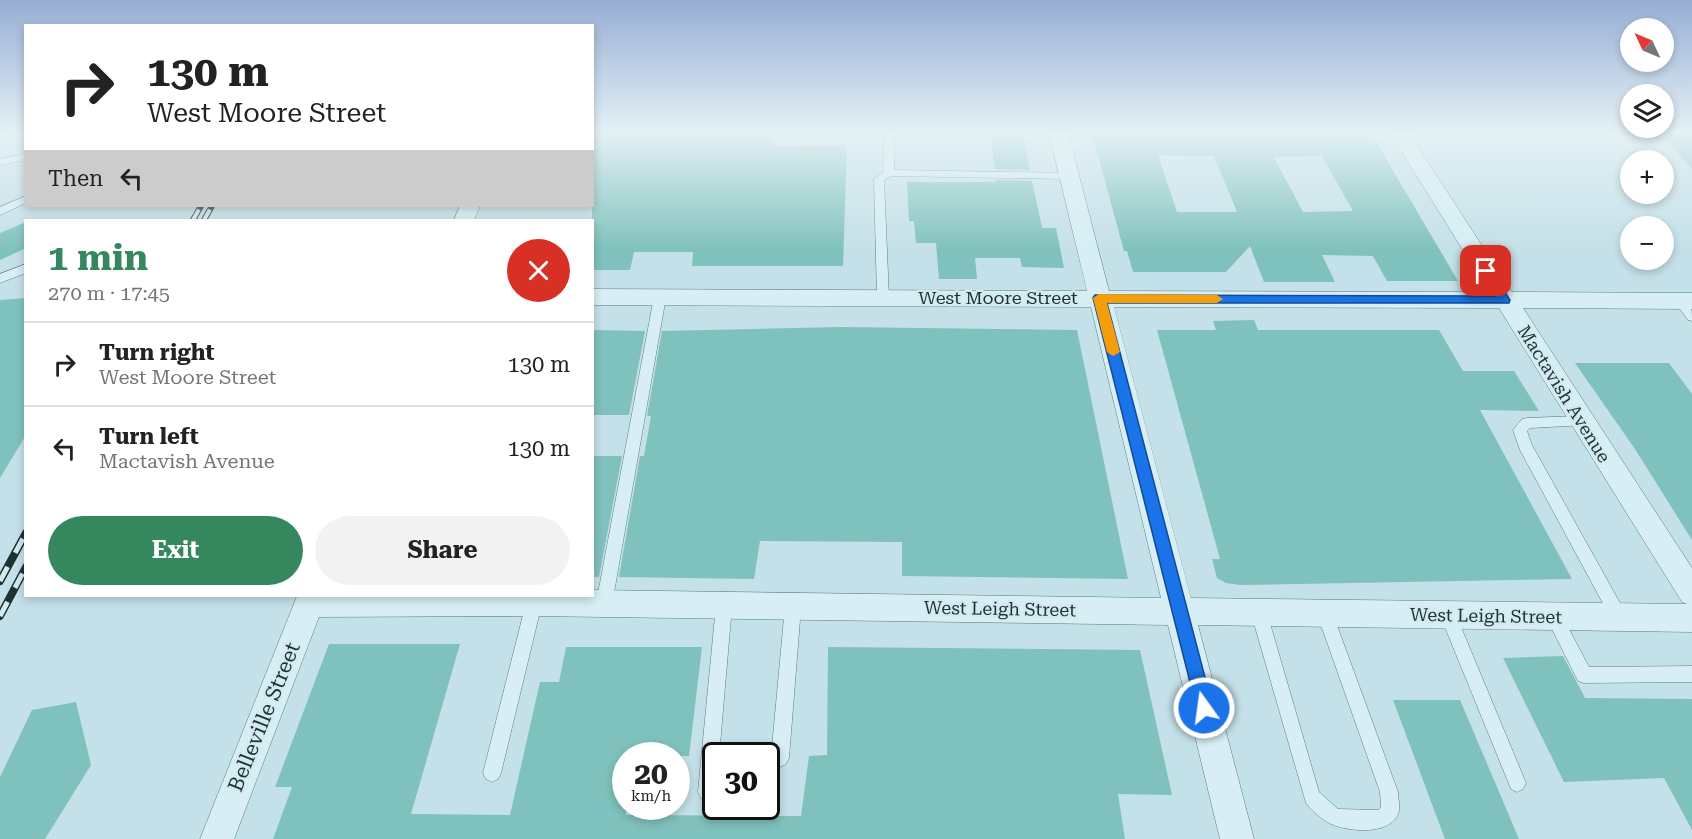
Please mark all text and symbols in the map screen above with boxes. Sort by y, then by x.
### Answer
north arrow [1620,18,1674,72]
map controls [1620,18,1674,270]
text: 130 m [147,47,269,96]
icon: right [48,48,126,126]
button: layers [1620,84,1674,138]
text: West Moore Street [147,97,386,129]
button: + [1620,150,1674,204]
icon: left [115,162,148,195]
text: Then [48,166,103,191]
button: − [1620,216,1674,270]
text: 1 min [48,237,148,279]
button: close [507,239,570,302]
pin [1460,245,1511,296]
icon: arrive [1469,254,1502,287]
text: 270 m · 17:45 [48,281,170,305]
street label: West Moore Street [918,287,1078,308]
street label: Mactavish Avenue [1514,321,1615,466]
text: Turn right [99,340,214,365]
icon: right [48,348,81,381]
text: 130 m [507,352,570,377]
text: West Moore Street [99,365,276,389]
text: Turn left [99,424,199,449]
icon: left [48,432,81,465]
text: 130 m [507,436,570,461]
text: Mactavish Avenue [99,449,275,473]
button: Exit [48,516,303,585]
button: Share [315,516,570,585]
street label: West Leigh Street [924,597,1077,620]
street label: West Leigh Street [1410,604,1563,627]
street label: Belleville Street [223,639,305,795]
position arrow [1172,676,1236,740]
speed limit sign: 30 [702,742,780,820]
text: 20 [634,756,668,791]
text: km/h [631,787,671,805]

